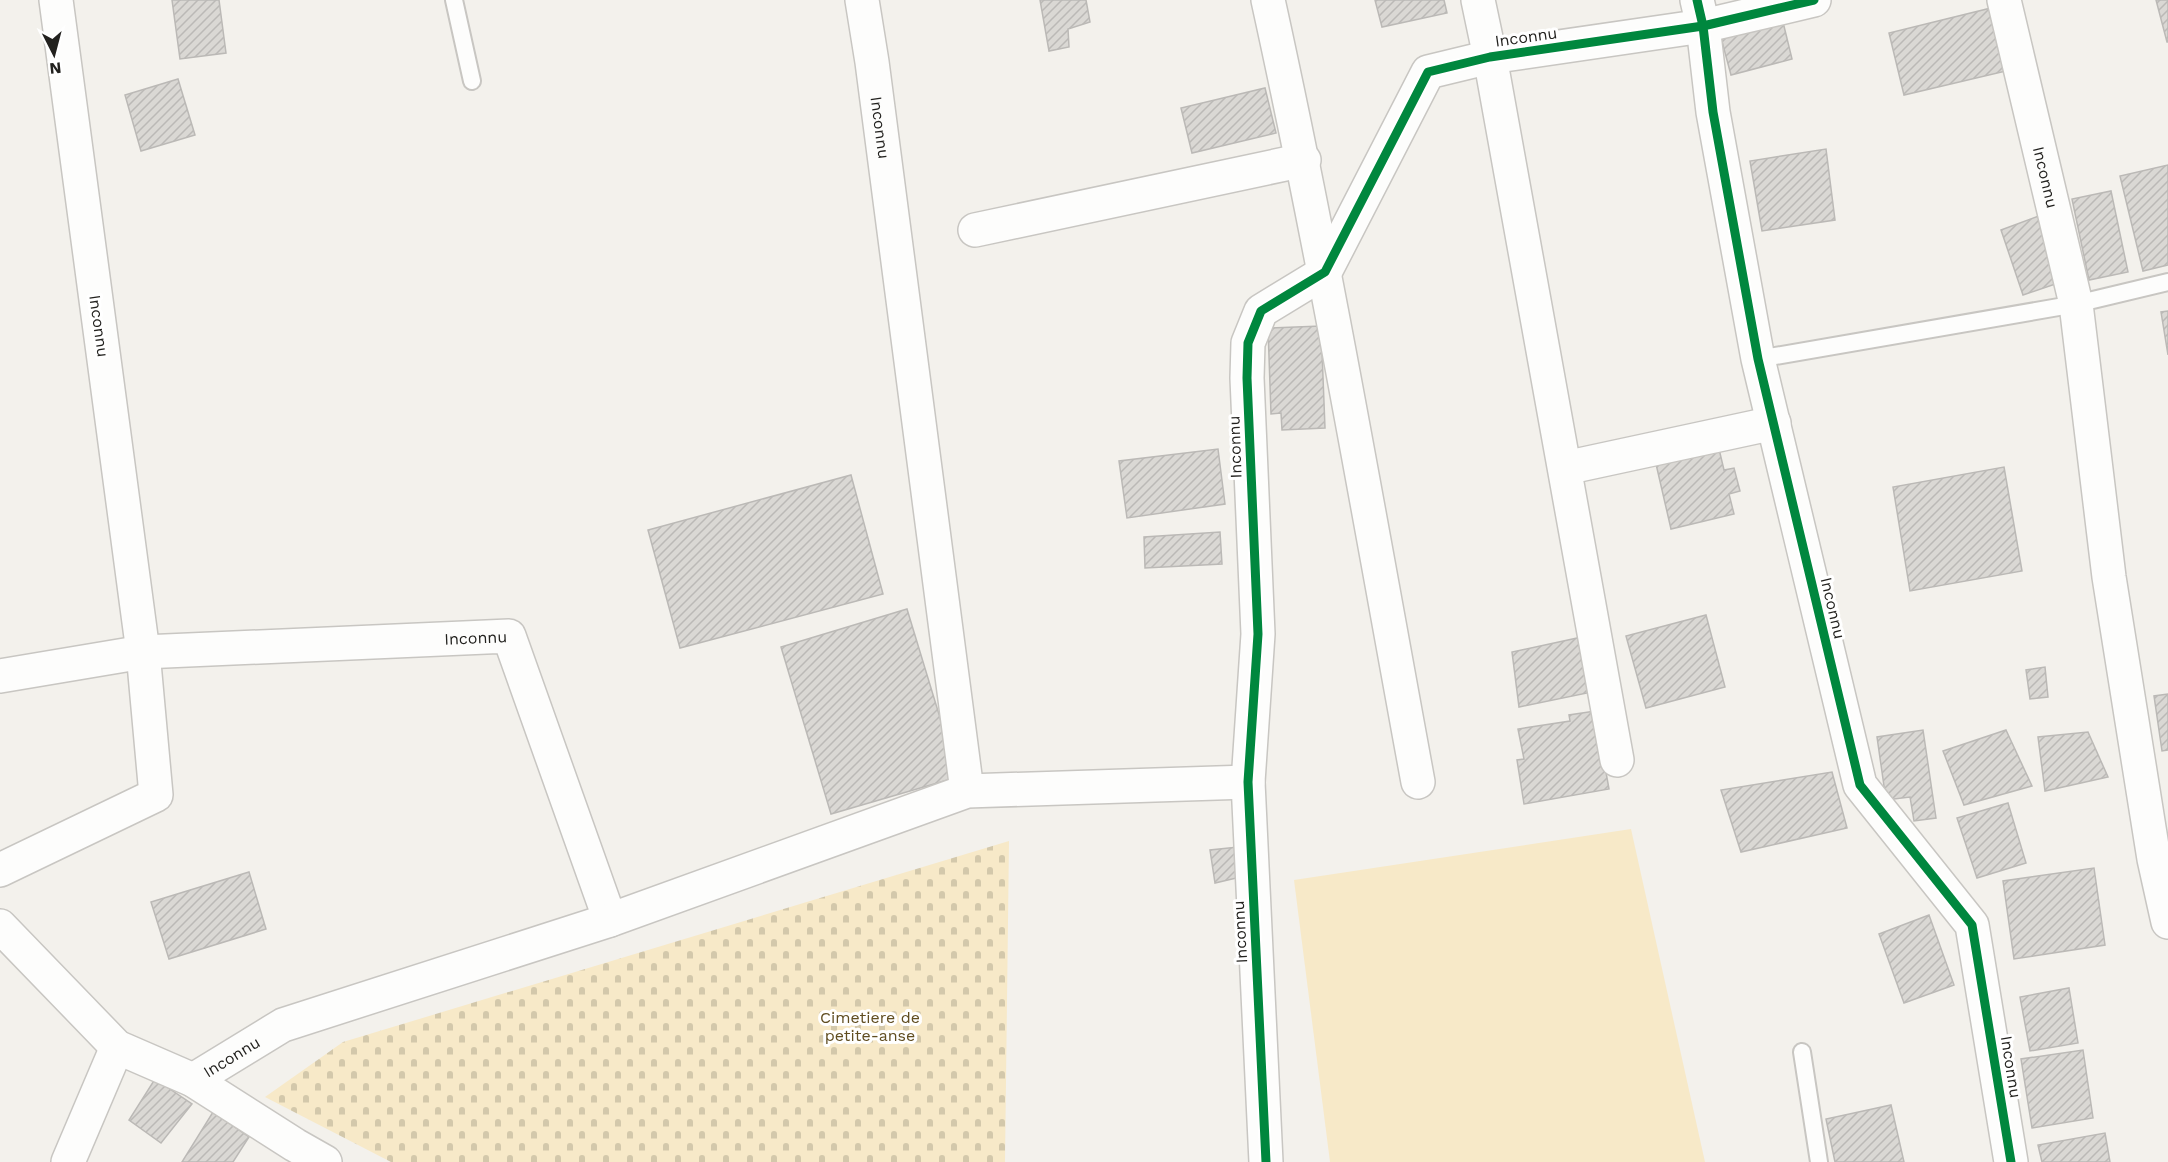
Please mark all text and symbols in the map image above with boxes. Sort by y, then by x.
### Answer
street label: Inconnu [1494,23,1558,51]
north arrow [24,24,84,84]
text: N [49,58,62,78]
street label: Inconnu [867,95,894,160]
street label: Inconnu [2029,144,2062,210]
street label: Inconnu [85,294,113,358]
street label: Inconnu [1224,415,1246,479]
street label: Inconnu [1817,575,1849,641]
street label: Inconnu [444,627,507,648]
street label: Inconnu [1229,900,1251,964]
park label: Cimetiere de petite-anse [820,1008,920,1045]
street label: Inconnu [200,1032,263,1081]
street label: Inconnu [1997,1034,2025,1100]

